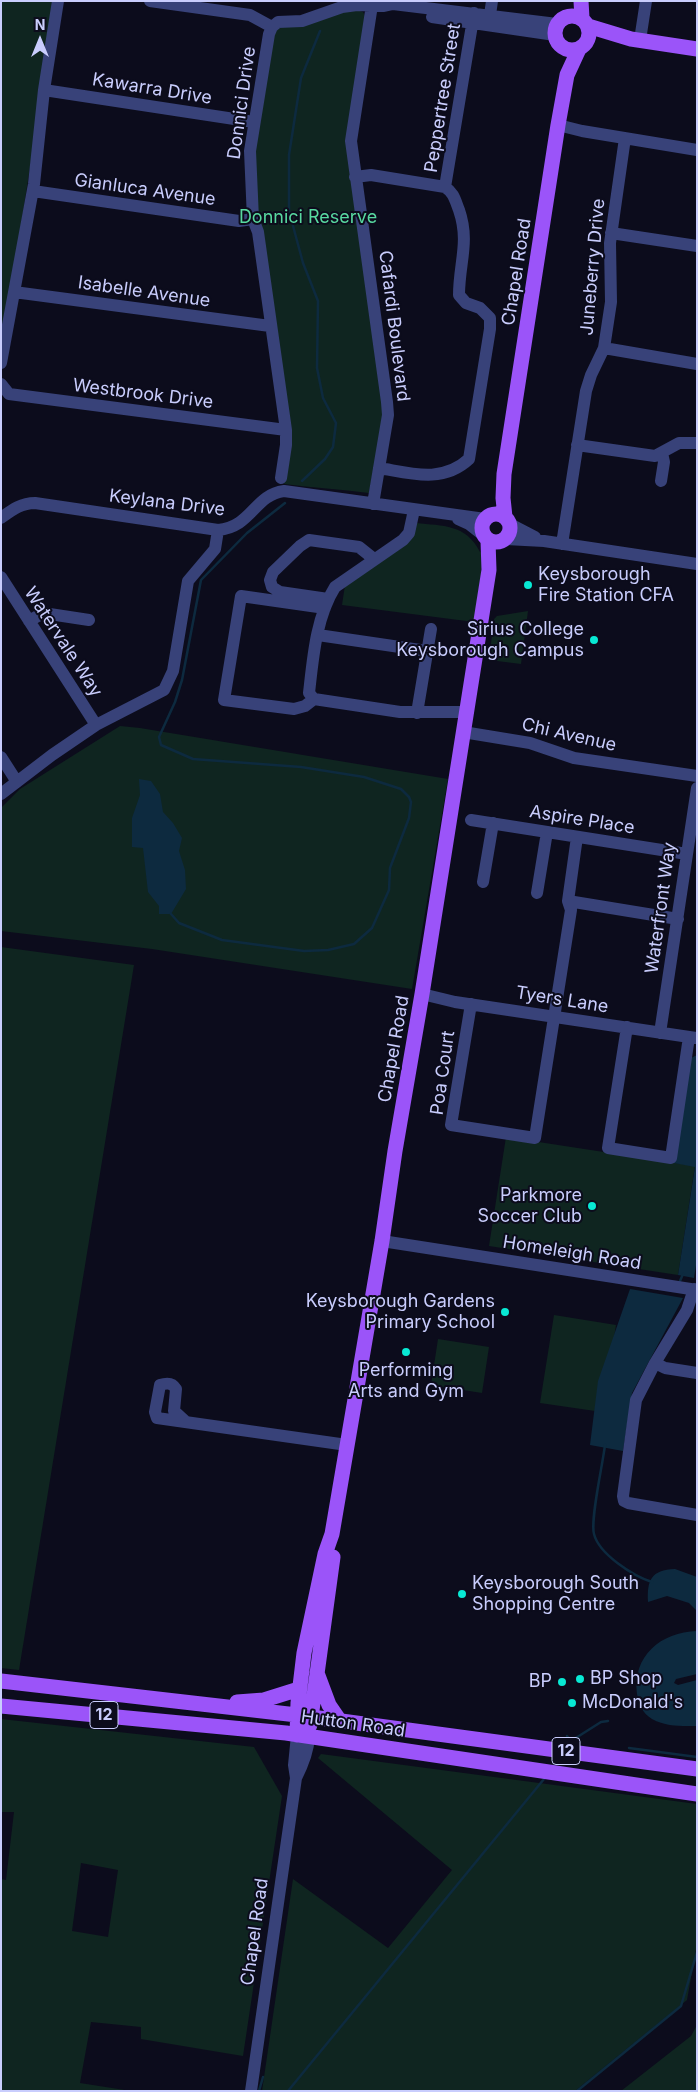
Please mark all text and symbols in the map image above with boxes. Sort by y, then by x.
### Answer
north arrow [15,15,65,65]
text: N [35,16,45,33]
street label: Peppertree Street [421,22,465,174]
street label: Donnici Drive [223,45,261,161]
street label: Kawarra Drive [91,69,213,109]
street label: Gianluca Avenue [73,169,217,211]
street label: Juneberry Drive [576,198,610,336]
park label: Donnici Reserve [239,207,377,229]
street label: Chapel Road [498,217,536,327]
street label: Cafardi Boulevard [374,249,414,403]
street label: Isabelle Avenue [76,272,212,312]
street label: Westbrook Drive [72,375,214,413]
street label: Keylana Drive [108,485,226,521]
place label: Keysborough Fire Station CFA [538,564,674,606]
marker: Keysborough Fire Station CFA [522,579,534,591]
street label: Watervale Way [19,583,107,701]
place label: Sirius College Keysborough Campus [396,619,584,662]
marker: Sirius College Keysborough Campus [588,634,600,646]
street label: Chi Avenue [520,714,618,756]
street label: Aspire Place [528,801,636,839]
street label: Waterfront Way [641,841,681,975]
street label: Tyers Lane [514,982,610,1018]
street label: Chapel Road [374,994,414,1104]
street label: Poa Court [426,1029,460,1117]
place label: Parkmore Soccer Club [478,1185,582,1228]
marker: Parkmore Soccer Club [586,1200,598,1212]
street label: Homeleigh Road [501,1231,643,1275]
place label: Keysborough Gardens Primary School [306,1291,495,1334]
marker: Keysborough Gardens Primary School [499,1306,511,1318]
marker: Performing Arts and Gym [400,1346,412,1358]
place label: Performing Arts and Gym [348,1360,464,1402]
place label: Keysborough South Shopping Centre [472,1573,639,1616]
marker: Keysborough South Shopping Centre [456,1588,468,1600]
place label: BP Shop [590,1668,662,1690]
place label: BP [529,1671,552,1693]
marker: BP Shop [574,1673,586,1685]
marker: BP [556,1676,568,1688]
place label: McDonald's [582,1692,683,1714]
marker: McDonald's [566,1697,578,1709]
road number: 12 [90,1702,118,1728]
street label: Hutton Road [299,1706,407,1742]
road number: 12 [552,1738,580,1764]
street label: Chapel Road [237,1877,273,1987]

